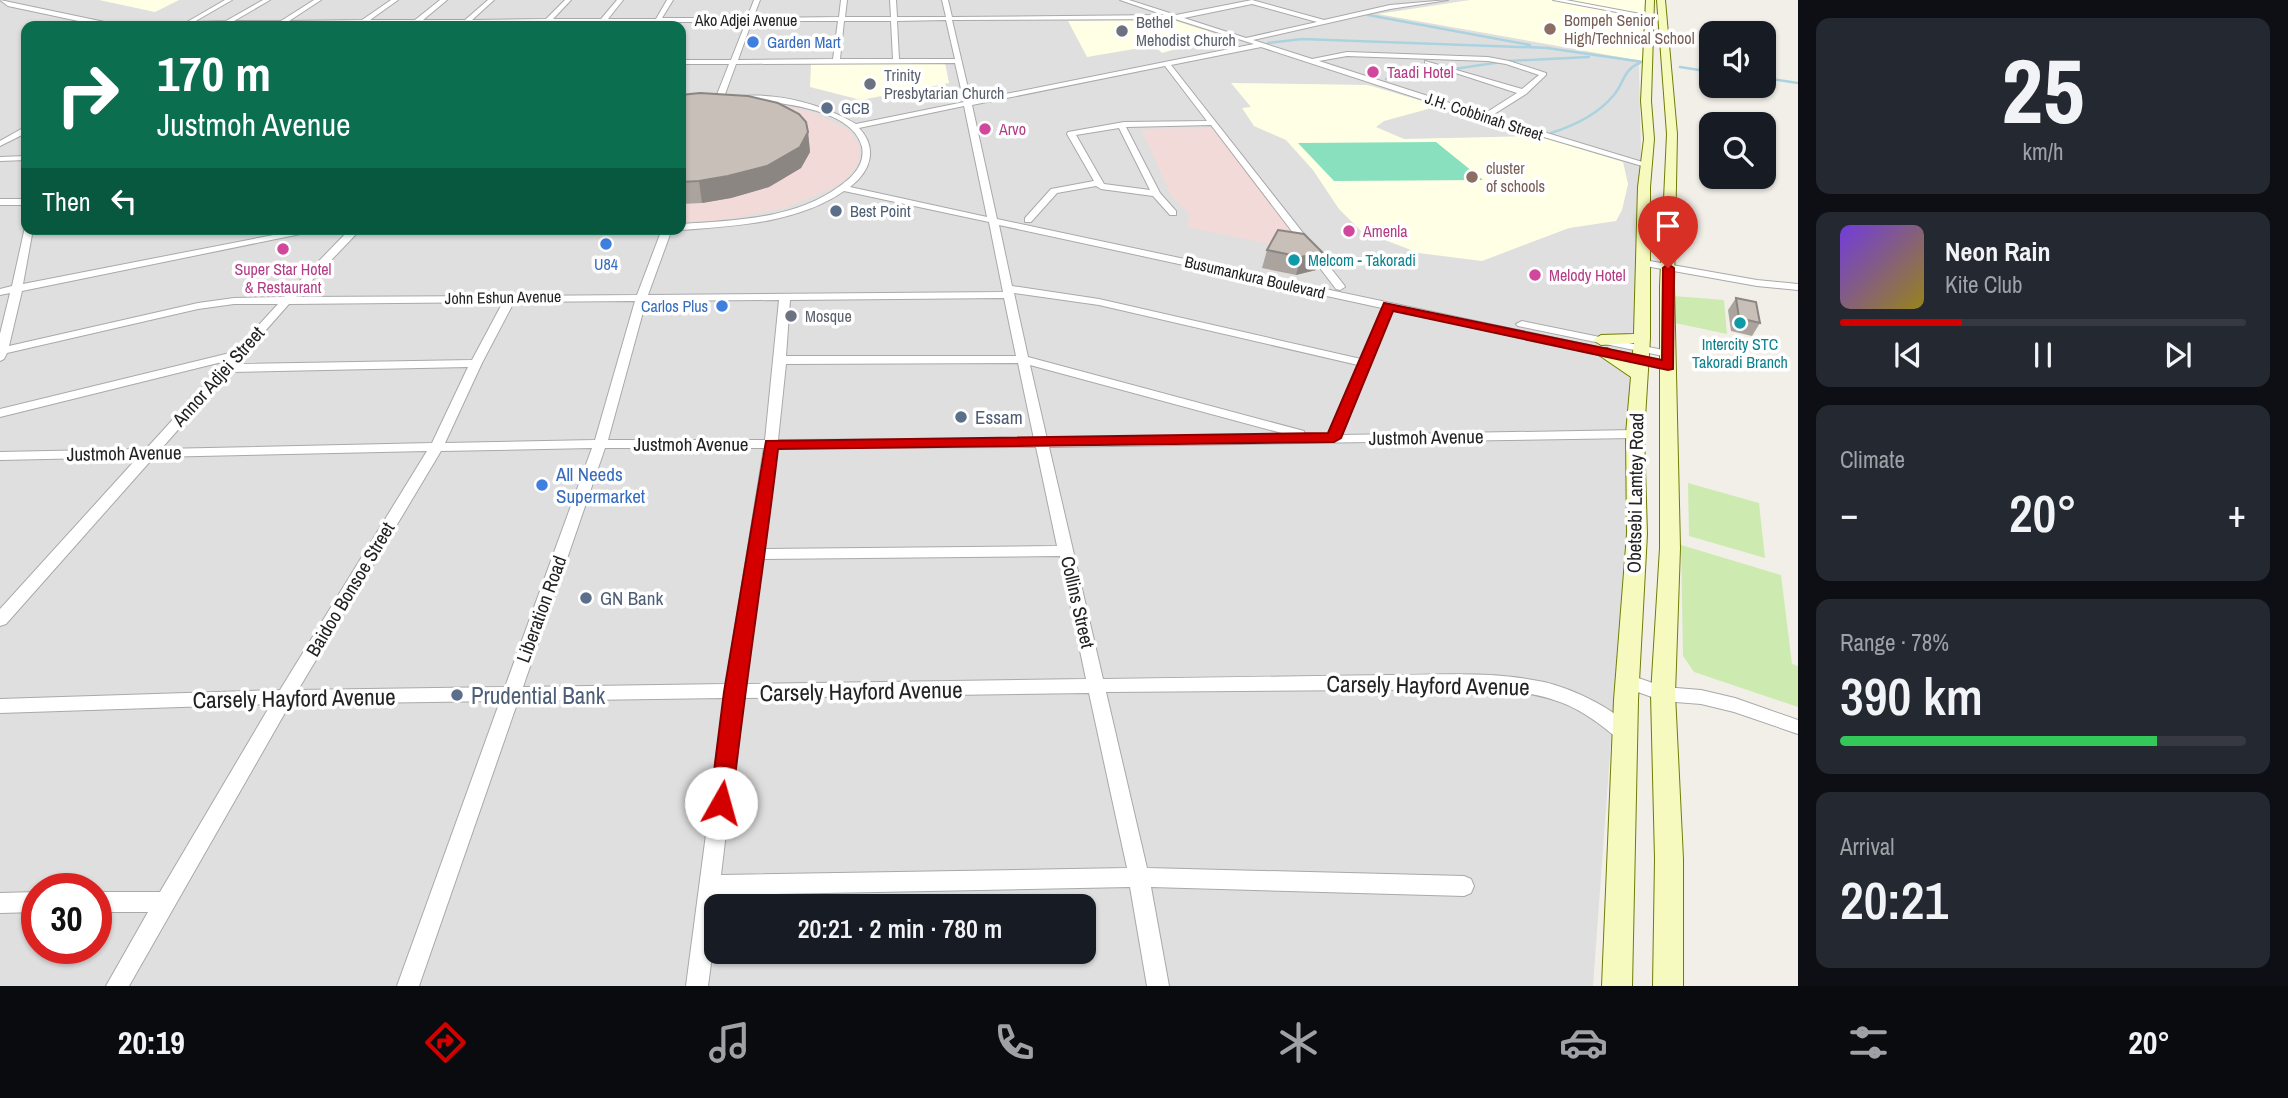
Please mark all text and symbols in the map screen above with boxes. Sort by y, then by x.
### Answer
street label: Ako Adjei Avenue [694,9,797,31]
place label: Bompeh Senior High/Technical School [1564,9,1695,49]
place label: Bethel Mehodist Church [1136,11,1236,51]
marker: Bompeh Senior High/Technical School [1542,21,1558,37]
map controls [1699,21,1776,189]
button: sound [1699,21,1776,98]
marker: Bethel Mehodist Church [1114,23,1130,39]
text: 25 [2002,29,2085,151]
place label: Garden Mart [767,31,841,53]
marker: Garden Mart [745,34,761,50]
text: 170 m [157,40,271,106]
icon: right [42,49,133,140]
place label: Taadi Hotel [1387,61,1454,83]
place label: Trinity Presbytarian Church [884,64,1004,104]
marker: Taadi Hotel [1365,64,1381,80]
marker: Trinity Presbytarian Church [862,76,878,92]
street label: J.H. Cobbinah Street [1422,87,1546,146]
place label: GCB [841,97,870,119]
marker: GCB [819,100,835,116]
text: Justmoh Avenue [157,103,351,146]
button: search [1699,112,1776,189]
place label: Arvo [998,118,1026,140]
marker: Arvo [977,121,993,137]
text: km/h [2023,136,2063,167]
place label: cluster of schools [1486,157,1545,197]
marker: cluster of schools [1464,169,1480,185]
icon: left [105,182,143,220]
text: Then [42,184,91,219]
pin [1638,196,1698,268]
place label: Best Point [850,200,911,222]
marker: Best Point [828,203,844,219]
icon: arrive [1649,207,1687,245]
place label: Amenla [1362,220,1408,242]
marker: Amenla [1341,223,1357,239]
text: Neon Rain [1945,234,2050,269]
marker: U84 [598,236,614,252]
marker: Super Star Hotel & Restaurant [275,241,291,257]
place label: Melcom - Takoradi [1308,249,1416,271]
street label: Busumankura Boulevard [1183,250,1327,304]
marker: Melcom - Takoradi [1286,252,1302,268]
place label: U84 [594,253,618,275]
place label: Super Star Hotel & Restaurant [235,258,332,298]
place label: Melody Hotel [1549,264,1626,286]
marker: Melody Hotel [1527,267,1543,283]
text: Kite Club [1945,269,2023,300]
street label: John Eshun Avenue [445,285,561,309]
place label: Carlos Plus [641,295,708,317]
marker: Carlos Plus [714,298,730,314]
place label: Mosque [805,305,852,327]
marker: Mosque [783,308,799,324]
marker: Intercity STC Takoradi Branch [1732,315,1748,331]
street label: Annor Adjei Street [165,320,270,432]
place label: Intercity STC Takoradi Branch [1692,333,1788,373]
icon: previous [1889,336,1927,374]
icon: pause [2024,336,2062,374]
icon: next [2159,336,2197,374]
place label: Essam [975,404,1023,430]
marker: Essam [953,409,969,425]
street label: Obetsebi Lamtey Road [1621,413,1649,573]
street label: Justmoh Avenue [1368,423,1484,451]
street label: Justmoh Avenue [634,431,748,457]
street label: Justmoh Avenue [66,439,182,467]
text: Climate [1840,444,1905,475]
place label: All Needs Supermarket [555,461,646,509]
marker: All Needs Supermarket [534,477,550,493]
text: 20° [2009,478,2077,548]
text: − [1840,488,1858,539]
text: + [2228,488,2246,539]
street label: Baidoo Bonsoe Street [300,516,401,661]
street label: Liberation Road [510,552,572,666]
street label: Collins Street [1055,554,1101,651]
place label: GN Bank [600,585,663,611]
marker: GN Bank [578,590,594,606]
text: Range · 78% [1840,627,1949,658]
text: 390 km [1840,661,1983,731]
street label: Carsely Hayford Avenue [1326,668,1530,702]
street label: Carsely Hayford Avenue [759,674,963,708]
place label: Prudential Bank [471,680,606,711]
street label: Carsely Hayford Avenue [192,681,396,715]
marker: Prudential Bank [449,687,465,703]
position arrow [684,766,758,840]
text: Arrival [1840,831,1895,862]
text: 20:21 [1840,865,1948,935]
speed limit sign: 30 [21,873,112,964]
text: 20:21 · 2 min · 780 m [798,911,1002,946]
icon: directions [421,1018,470,1067]
icon: music [705,1018,754,1067]
icon: phone [990,1018,1039,1067]
icon: climate [1274,1018,1323,1067]
icon: car [1559,1018,1608,1067]
icon: filters [1844,1018,1893,1067]
text: 20:19 [118,1021,185,1064]
text: 20° [2128,1021,2170,1064]

